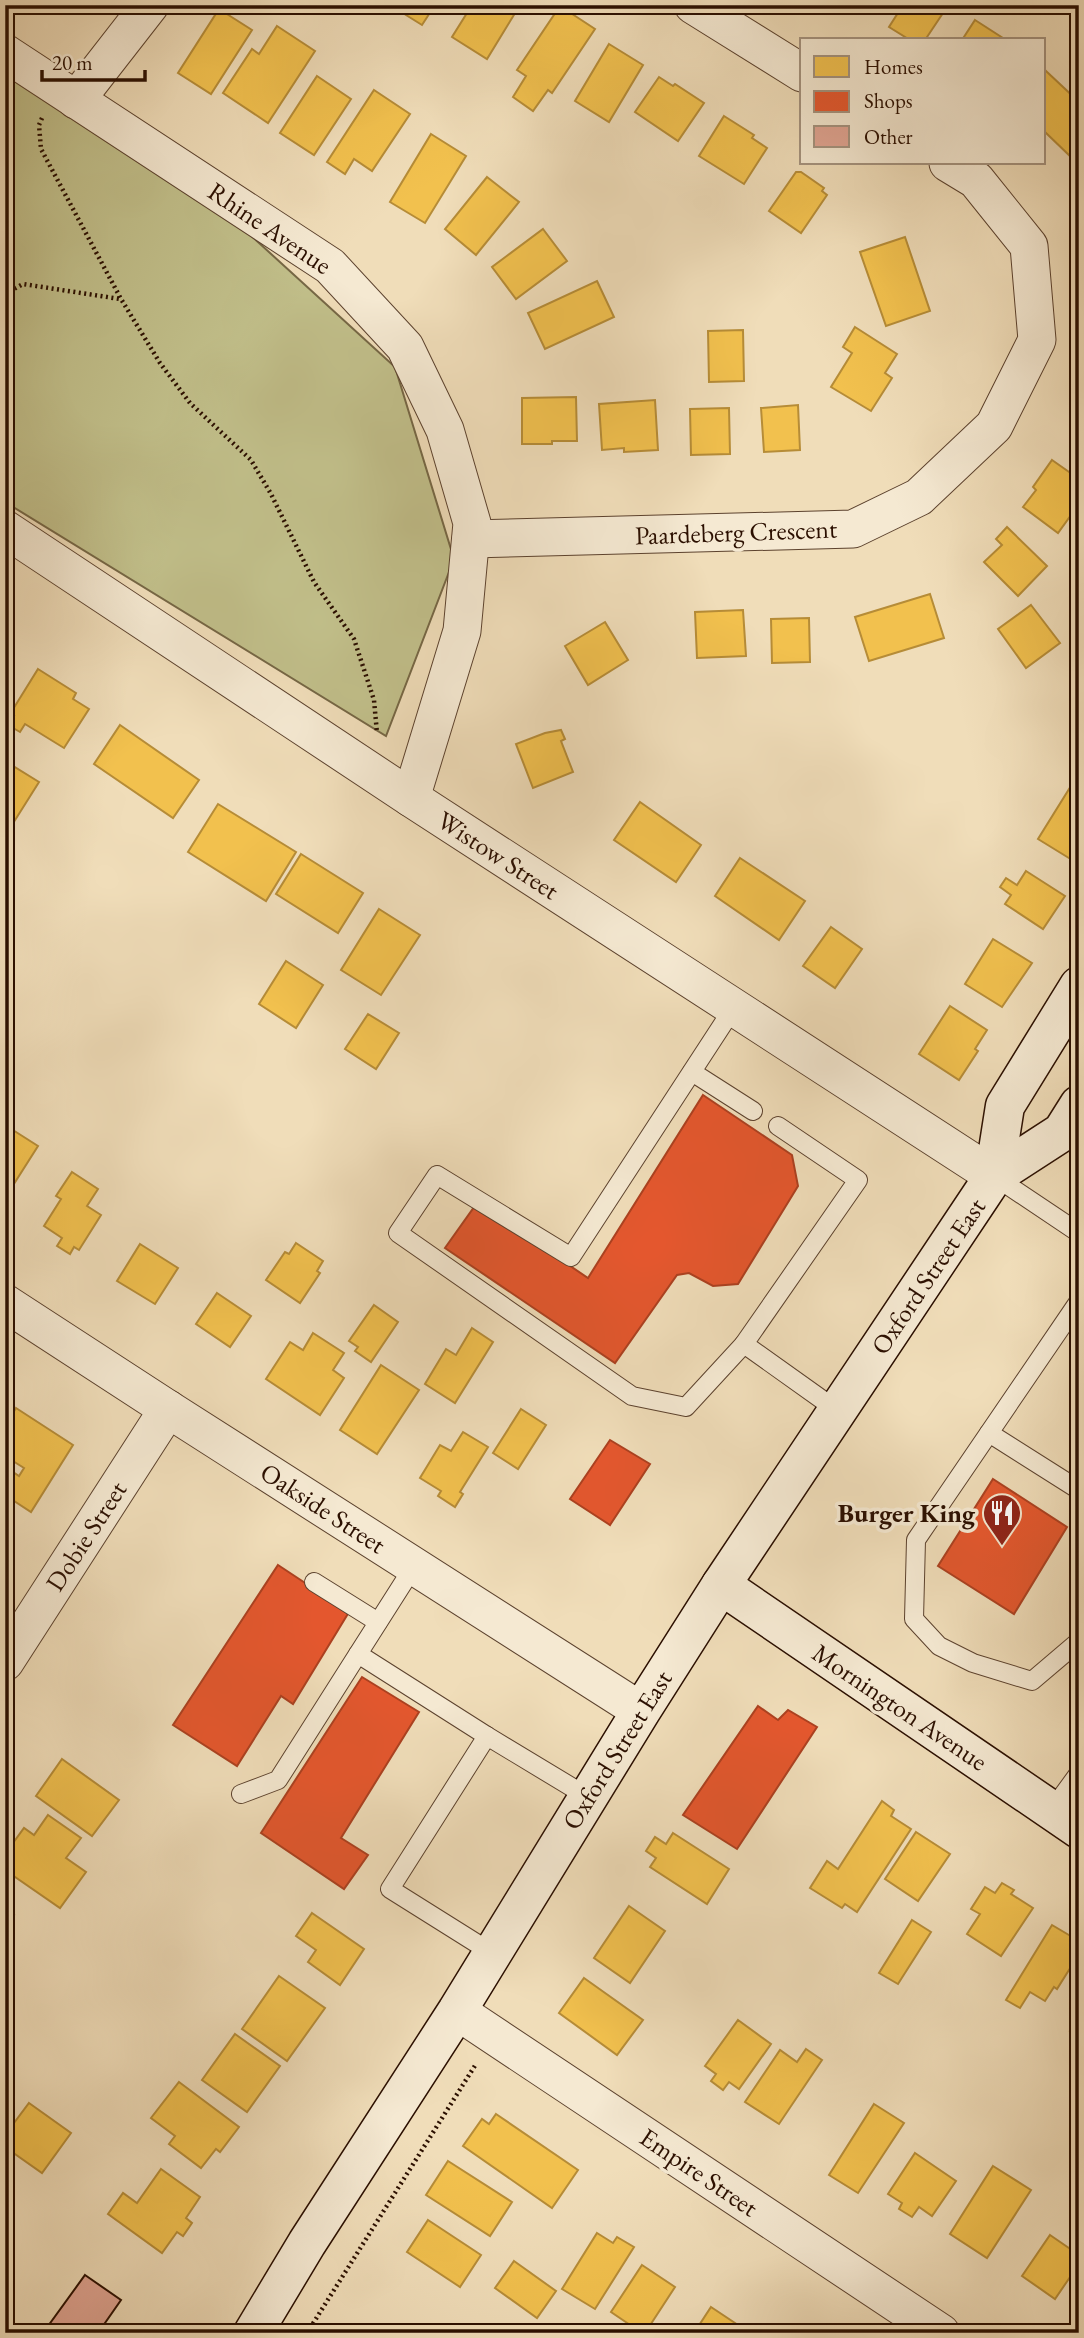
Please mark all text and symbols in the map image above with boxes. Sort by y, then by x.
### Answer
scale bar [42,38,145,82]
legend [800,38,1046,164]
text: 20 m [52,49,93,76]
text: Homes [864,53,923,80]
text: Shops [864,87,913,114]
text: Other [864,123,913,150]
street label: Rhine Avenue [202,174,338,282]
street label: Paardeberg Crescent [634,511,838,553]
street label: Wistow Street [431,803,565,907]
street label: Oxford Street East [863,1191,993,1361]
street label: Oakside Street [254,1455,392,1561]
street label: Dobie Street [38,1474,134,1598]
restaurant icon: Burger King [981,1492,1023,1547]
place label: Burger King [838,1496,976,1530]
street label: Mornington Avenue [806,1636,994,1778]
street label: Oxford Street East [554,1664,680,1836]
street label: Empire Street [633,2120,765,2224]

